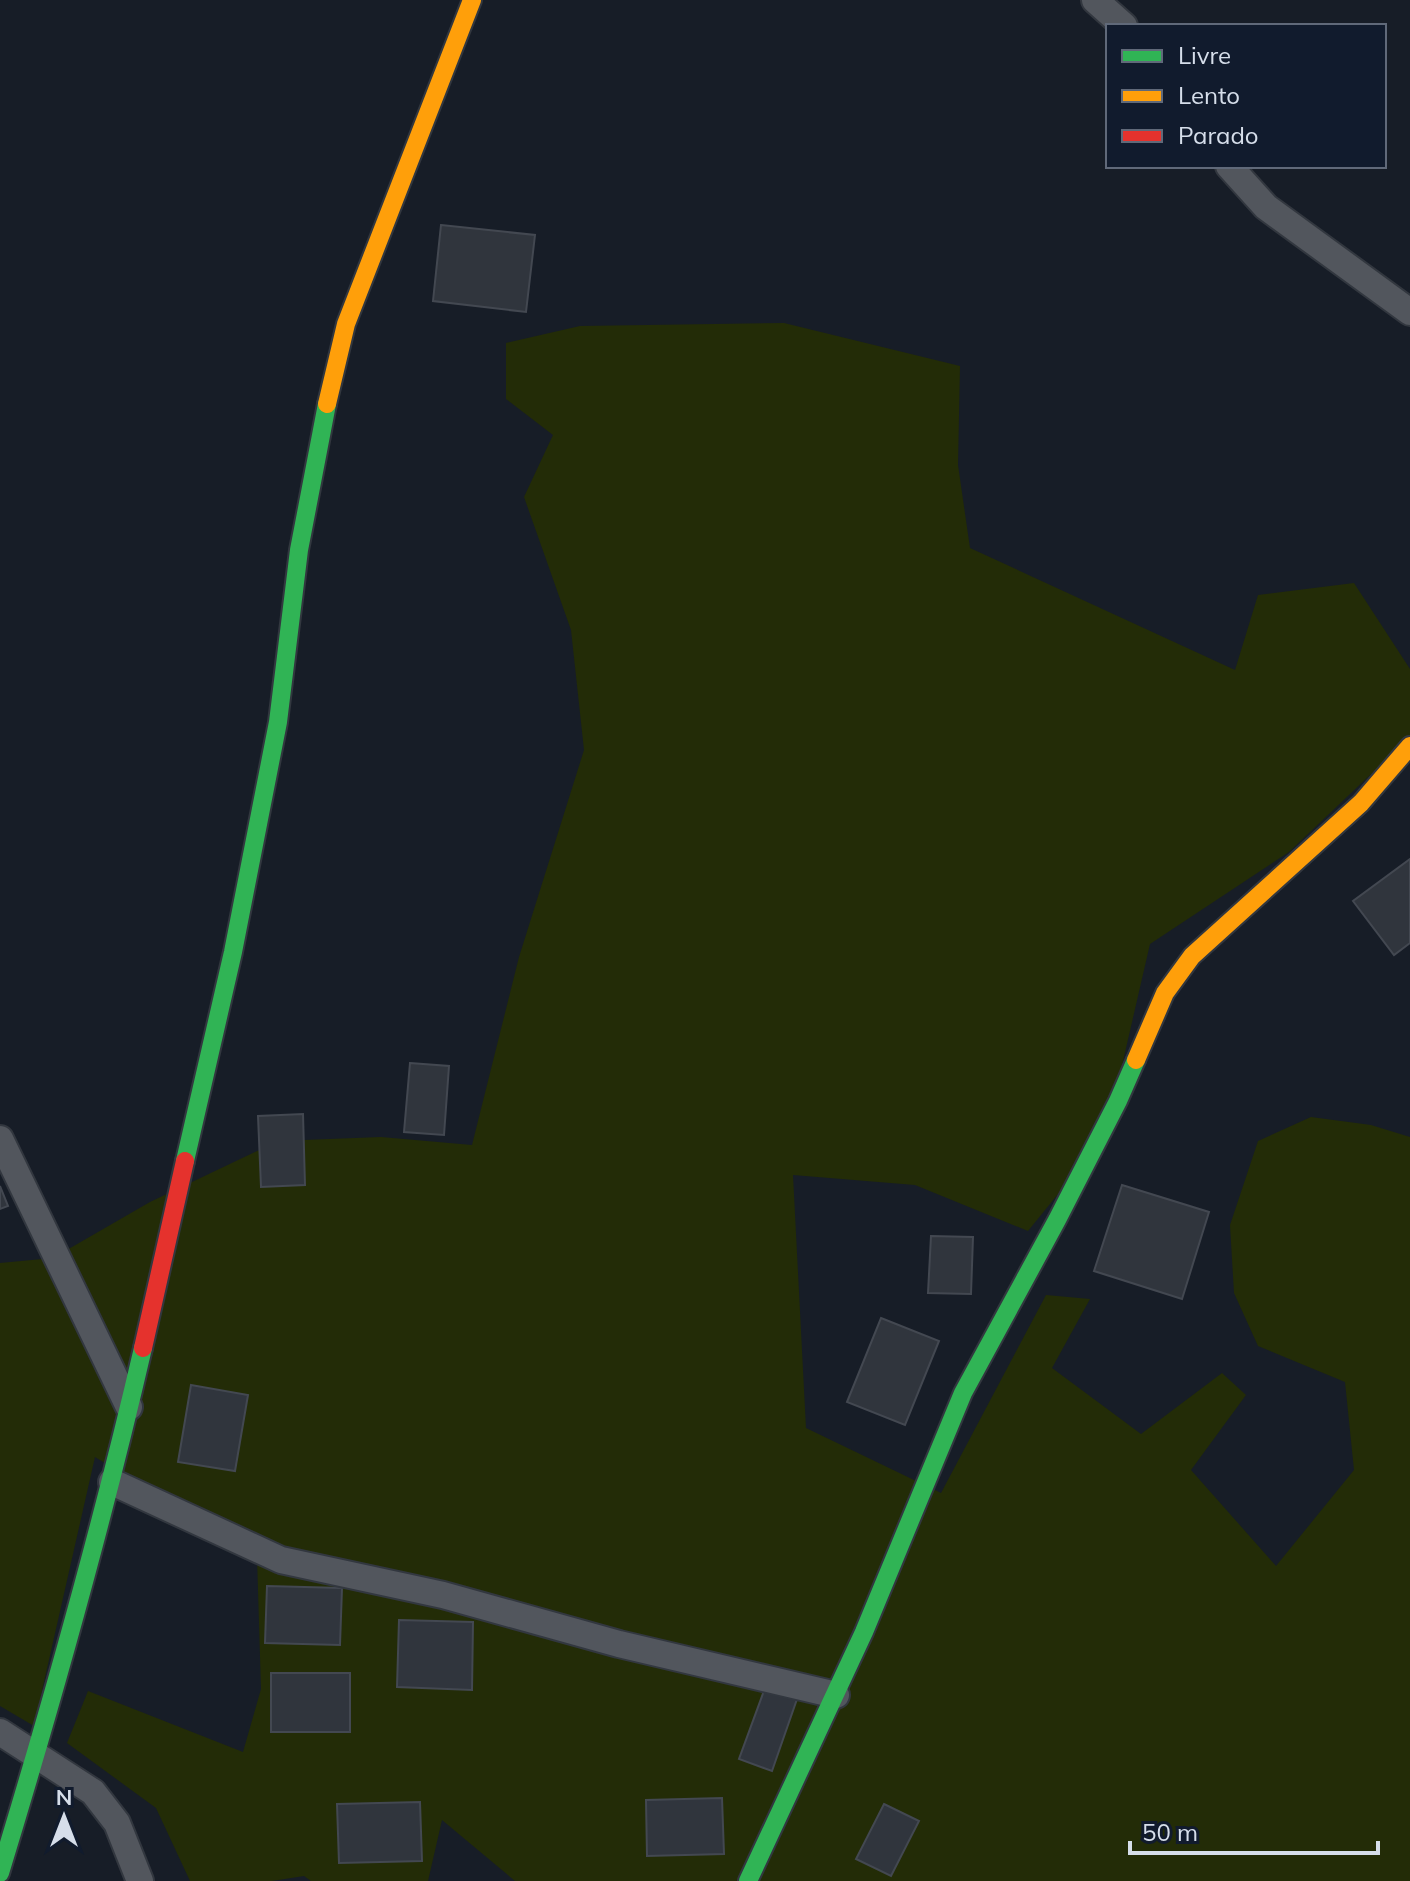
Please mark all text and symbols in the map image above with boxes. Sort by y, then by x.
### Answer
legend [1106,24,1386,168]
text: Livre [1178,40,1231,70]
text: Lento [1178,80,1240,110]
text: Parado [1178,120,1259,150]
north arrow [24,1777,104,1857]
text: N [56,1783,72,1811]
scale bar [1130,1805,1378,1855]
text: 50 m [1142,1817,1198,1847]

